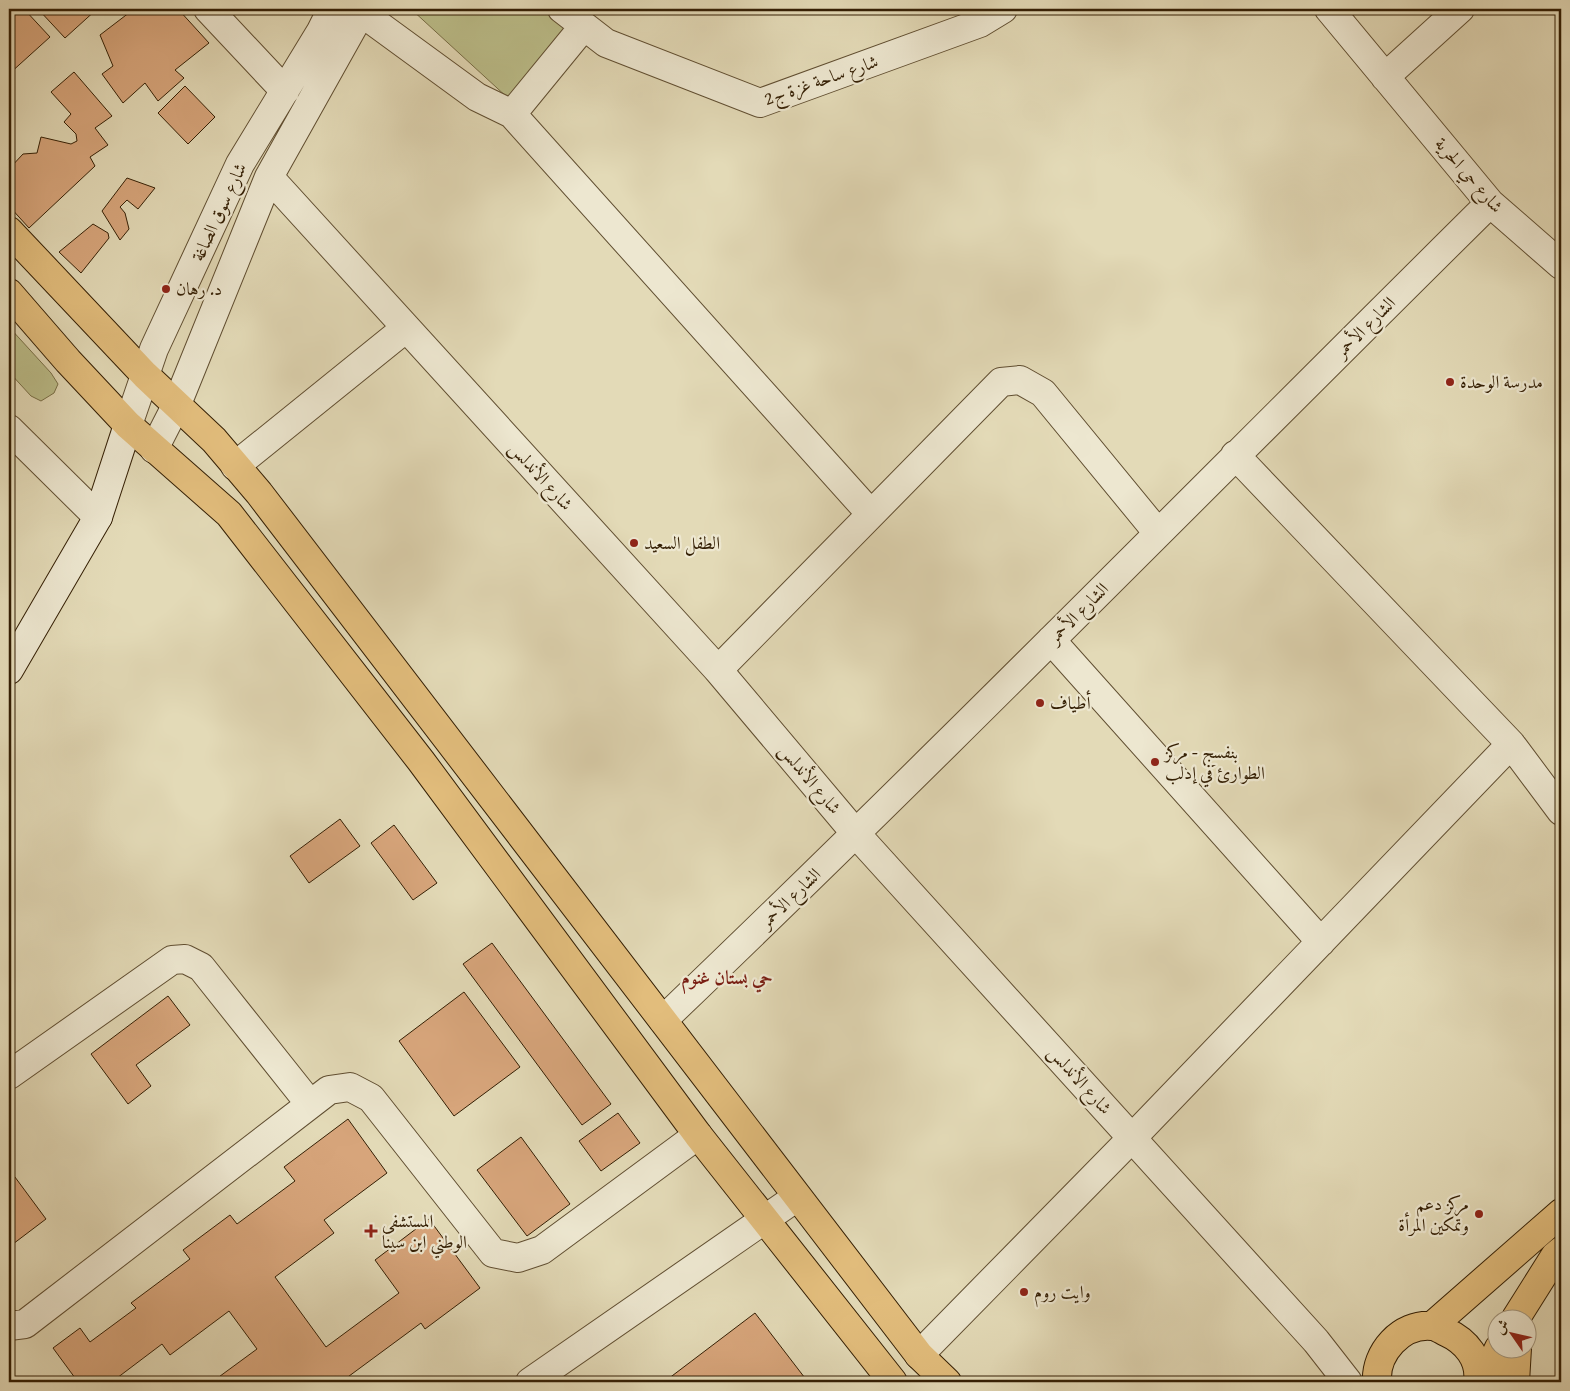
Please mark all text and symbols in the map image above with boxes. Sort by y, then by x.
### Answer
street label: شارع ساحة غزة ج2 [760,47,883,115]
street label: شارع حي الحرية [1427,131,1510,220]
street label: شارع سوق الصاغة [184,158,255,266]
place label: د. رهان [176,275,222,302]
marker: د. رهان [160,283,172,295]
street label: الشارع الأحمر [1326,290,1403,366]
place label: مدرسة الوحدة [1460,368,1543,395]
marker: مدرسة الوحدة [1444,376,1456,388]
street label: شارع الأندلس [501,435,580,518]
place label: الطفل السعيد [644,529,720,556]
marker: الطفل السعيد [628,537,640,549]
street label: الشارع الأحمر [1039,576,1116,652]
place label: أطياف [1050,689,1091,716]
marker: أطياف [1034,697,1046,709]
street label: شارع الأندلس [771,737,848,821]
place label: بنفسج - مركز الطوارئ في إدلب [1163,738,1265,788]
marker: بنفسج - مركز الطوارئ في إدلب [1149,756,1161,768]
street label: الشارع الأحمر [751,861,828,937]
district label: حي بستان غنوم [681,963,773,995]
street label: شارع الأندلس [1040,1039,1119,1122]
place label: مركز دعم وتمكين المرأة [1398,1190,1469,1238]
place label: المستشفى الوطني ابن سينا [382,1207,467,1259]
marker: مركز دعم وتمكين المرأة [1473,1208,1485,1220]
marker: المستشفى الوطني ابن سينا [364,1224,378,1238]
place label: وايت روم [1034,1278,1091,1308]
marker: وايت روم [1018,1286,1030,1298]
north arrow [1488,1308,1538,1358]
text: ش [1489,1315,1513,1338]

